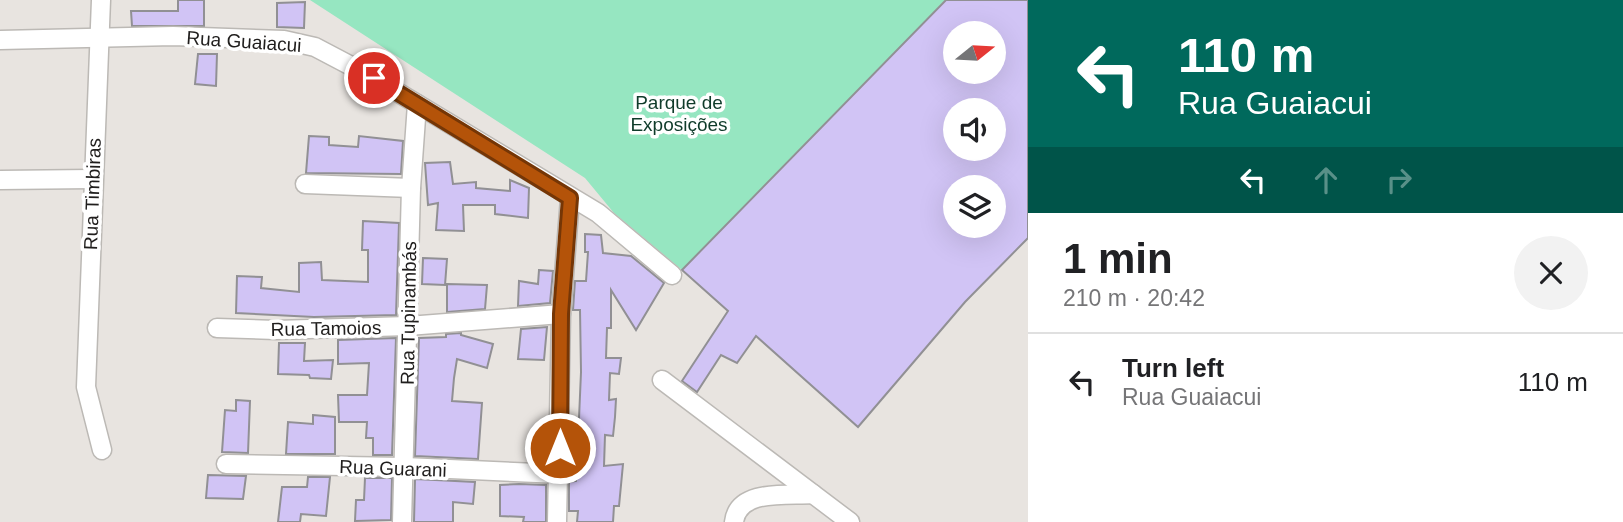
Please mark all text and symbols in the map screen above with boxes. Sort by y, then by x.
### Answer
north arrow [943,21,1006,84]
map controls [943,21,1006,238]
street label: Rua Guaiacui [186,27,302,56]
icon: left [1063,28,1154,119]
text: 110 m [1178,28,1314,82]
pin [344,48,404,108]
icon: arrive [355,59,393,97]
text: Rua Guaiacui [1178,85,1372,121]
park label: Parque de Exposições [630,92,728,135]
button: sound [943,98,1006,161]
street label: Rua Timbiras [80,138,105,250]
icon: left [1234,161,1272,199]
icon: ahead [1307,161,1345,199]
icon: right [1380,161,1418,199]
button: layers [943,175,1006,238]
text: 1 min [1063,235,1173,282]
button: close [1514,236,1588,310]
street label: Rua Tupinambás [397,241,420,385]
text: 210 m · 20:42 [1063,285,1205,311]
street label: Rua Tamoios [271,317,381,340]
text: Turn left [1122,353,1224,383]
icon: left [1063,363,1101,401]
text: 110 m [1518,367,1588,397]
text: Rua Guaiacui [1122,384,1261,410]
position arrow [523,411,597,485]
street label: Rua Guarani [339,456,447,481]

